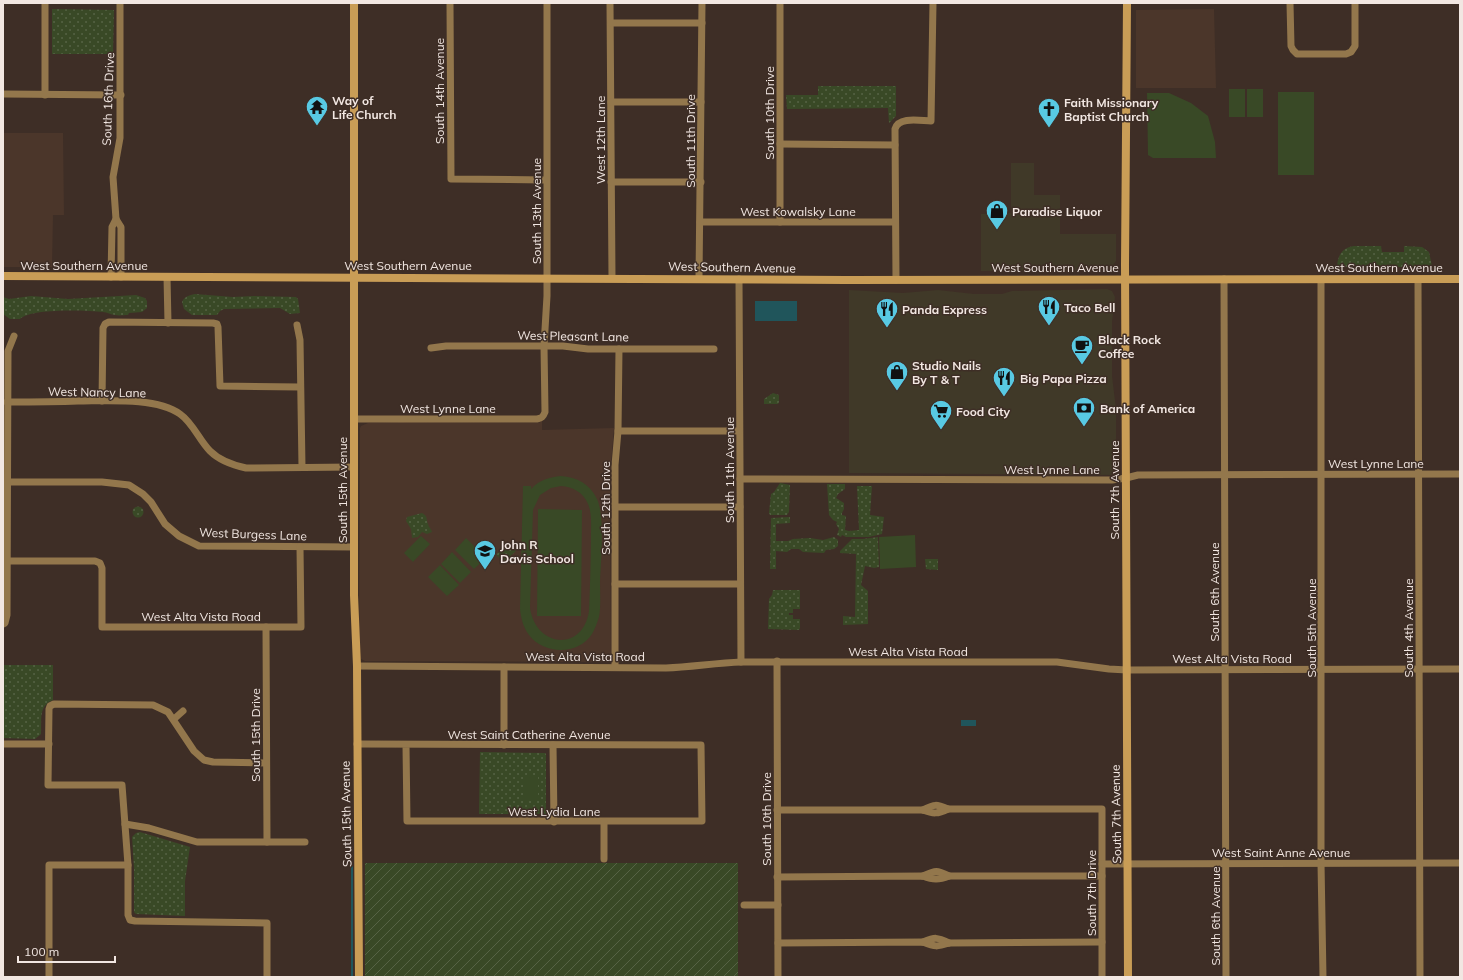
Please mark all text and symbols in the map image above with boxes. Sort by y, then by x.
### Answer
street label: South 14th Avenue [432,38,447,144]
street label: South 16th Drive [99,52,117,146]
street label: South 10th Drive [762,66,777,160]
place label: Way of Life Church [332,93,397,122]
temple icon: Way of Life Church [304,94,330,127]
street label: South 11th Drive [683,94,698,188]
place label: Faith Missionary Baptist Church [1064,95,1159,124]
street label: West 12th Lane [593,96,608,184]
church icon: Faith Missionary Baptist Church [1036,96,1062,129]
street label: South 13th Avenue [529,158,544,264]
shop icon: Paradise Liquor [984,198,1010,231]
street label: West Kowalsky Lane [740,204,856,219]
place label: Paradise Liquor [1012,204,1102,219]
street label: West Southern Avenue [20,258,148,273]
street label: West Southern Avenue [344,258,472,273]
street label: West Southern Avenue [668,258,796,276]
street label: West Southern Avenue [991,260,1119,275]
street label: West Southern Avenue [1315,260,1443,275]
restaurant icon: Taco Bell [1036,294,1062,327]
restaurant icon: Panda Express [874,296,900,329]
place label: Taco Bell [1064,300,1115,315]
place label: Panda Express [902,302,987,317]
street label: West Pleasant Lane [517,328,629,344]
place label: Black Rock Coffee [1098,332,1161,361]
cafe icon: Black Rock Coffee [1069,333,1095,366]
place label: Studio Nails By T & T [912,358,981,387]
shop icon: Studio Nails By T & T [884,359,910,392]
restaurant icon: Big Papa Pizza [991,365,1017,398]
place label: Big Papa Pizza [1020,371,1107,386]
street label: West Nancy Lane [48,384,146,400]
bank icon: Bank of America [1071,395,1097,428]
supermarket icon: Food City [928,398,954,431]
street label: West Lynne Lane [400,401,496,416]
place label: Bank of America [1100,401,1195,416]
place label: Food City [956,404,1011,419]
street label: South 11th Avenue [722,417,737,523]
street label: South 15th Avenue [335,437,350,543]
street label: South 7th Avenue [1107,441,1122,539]
street label: West Lynne Lane [1328,456,1424,471]
street label: South 12th Drive [598,461,613,555]
street label: West Lynne Lane [1004,462,1100,477]
street label: West Burgess Lane [199,525,307,543]
place label: John R Davis School [500,537,574,566]
school or university icon: John R Davis School [472,538,498,571]
street label: South 6th Avenue [1207,543,1222,641]
street label: South 5th Avenue [1304,579,1319,677]
street label: South 4th Avenue [1401,579,1416,677]
street label: West Alta Vista Road [141,609,261,624]
street label: West Alta Vista Road [848,644,968,659]
street label: West Alta Vista Road [525,649,645,664]
street label: West Alta Vista Road [1172,651,1292,666]
street label: South 15th Drive [248,688,263,782]
street label: West Saint Catherine Avenue [448,727,610,742]
street label: South 15th Avenue [338,761,354,867]
street label: South 7th Avenue [1108,764,1124,864]
street label: South 10th Drive [759,772,774,866]
street label: West Lydia Lane [508,804,600,819]
street label: West Saint Anne Avenue [1212,845,1350,860]
street label: South 7th Drive [1084,850,1099,936]
street label: South 6th Avenue [1208,867,1223,965]
scale bar [18,938,115,964]
text: 100 m [24,944,59,959]

